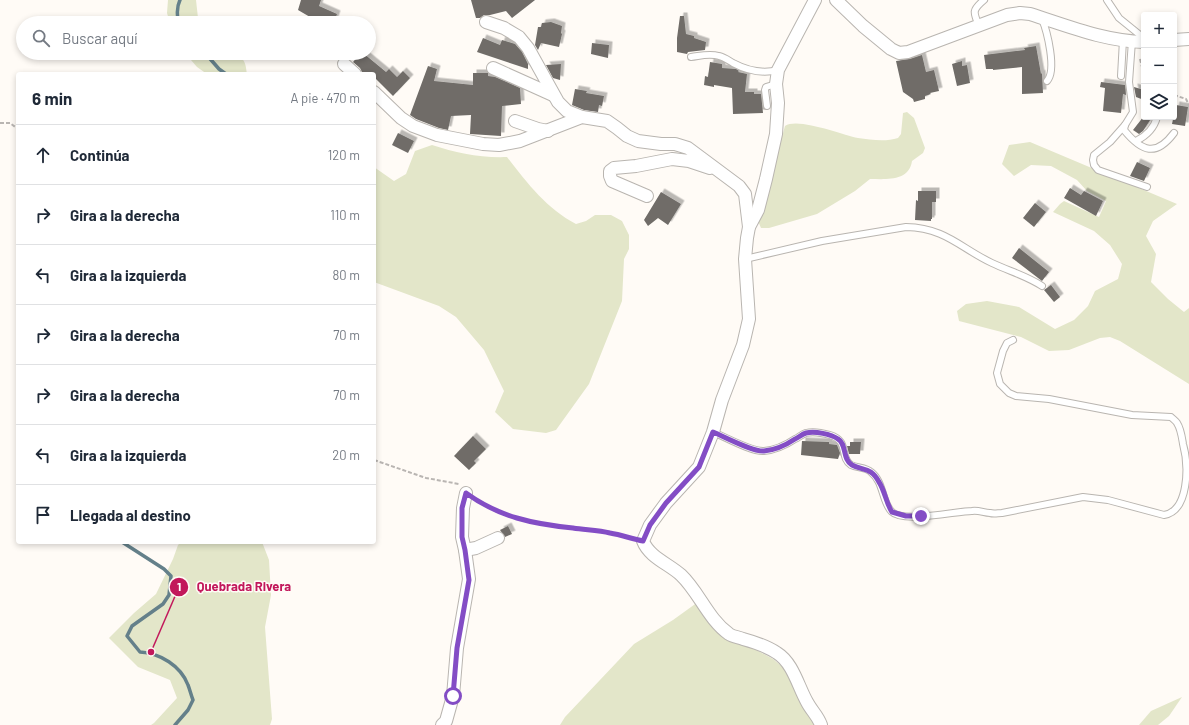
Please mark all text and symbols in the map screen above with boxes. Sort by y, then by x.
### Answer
map controls [1141,12,1177,120]
button: + [1141,12,1177,48]
search box [16,16,376,60]
icon: search [30,27,52,49]
text: Buscar aquí [62,29,138,47]
button: − [1141,48,1177,84]
button: layers [1141,84,1177,120]
text: 6 min [32,88,72,108]
text: A pie · 470 m [291,90,360,106]
icon: ahead [32,144,54,166]
text: Continúa [70,146,130,164]
text: 120 m [328,147,360,163]
icon: right [32,204,54,226]
text: Gira a la derecha [70,206,180,224]
text: 110 m [330,207,360,223]
icon: left [32,264,54,286]
text: Gira a la izquierda [70,266,186,284]
text: 80 m [333,267,360,283]
icon: right [32,324,54,346]
text: Gira a la derecha [70,326,180,344]
text: 70 m [333,327,360,343]
icon: right [32,384,54,406]
text: Gira a la derecha [70,386,180,404]
text: 70 m [333,387,360,403]
icon: left [32,444,54,466]
text: Gira a la izquierda [70,446,186,464]
text: 20 m [332,447,360,463]
icon: arrive [32,504,54,526]
text: Llegada al destino [70,506,191,524]
route end [912,507,930,525]
callout: Quebrada Rivera [169,574,299,599]
text: Quebrada Rivera [197,578,291,594]
text: 1 [177,579,181,593]
route start [444,687,462,705]

